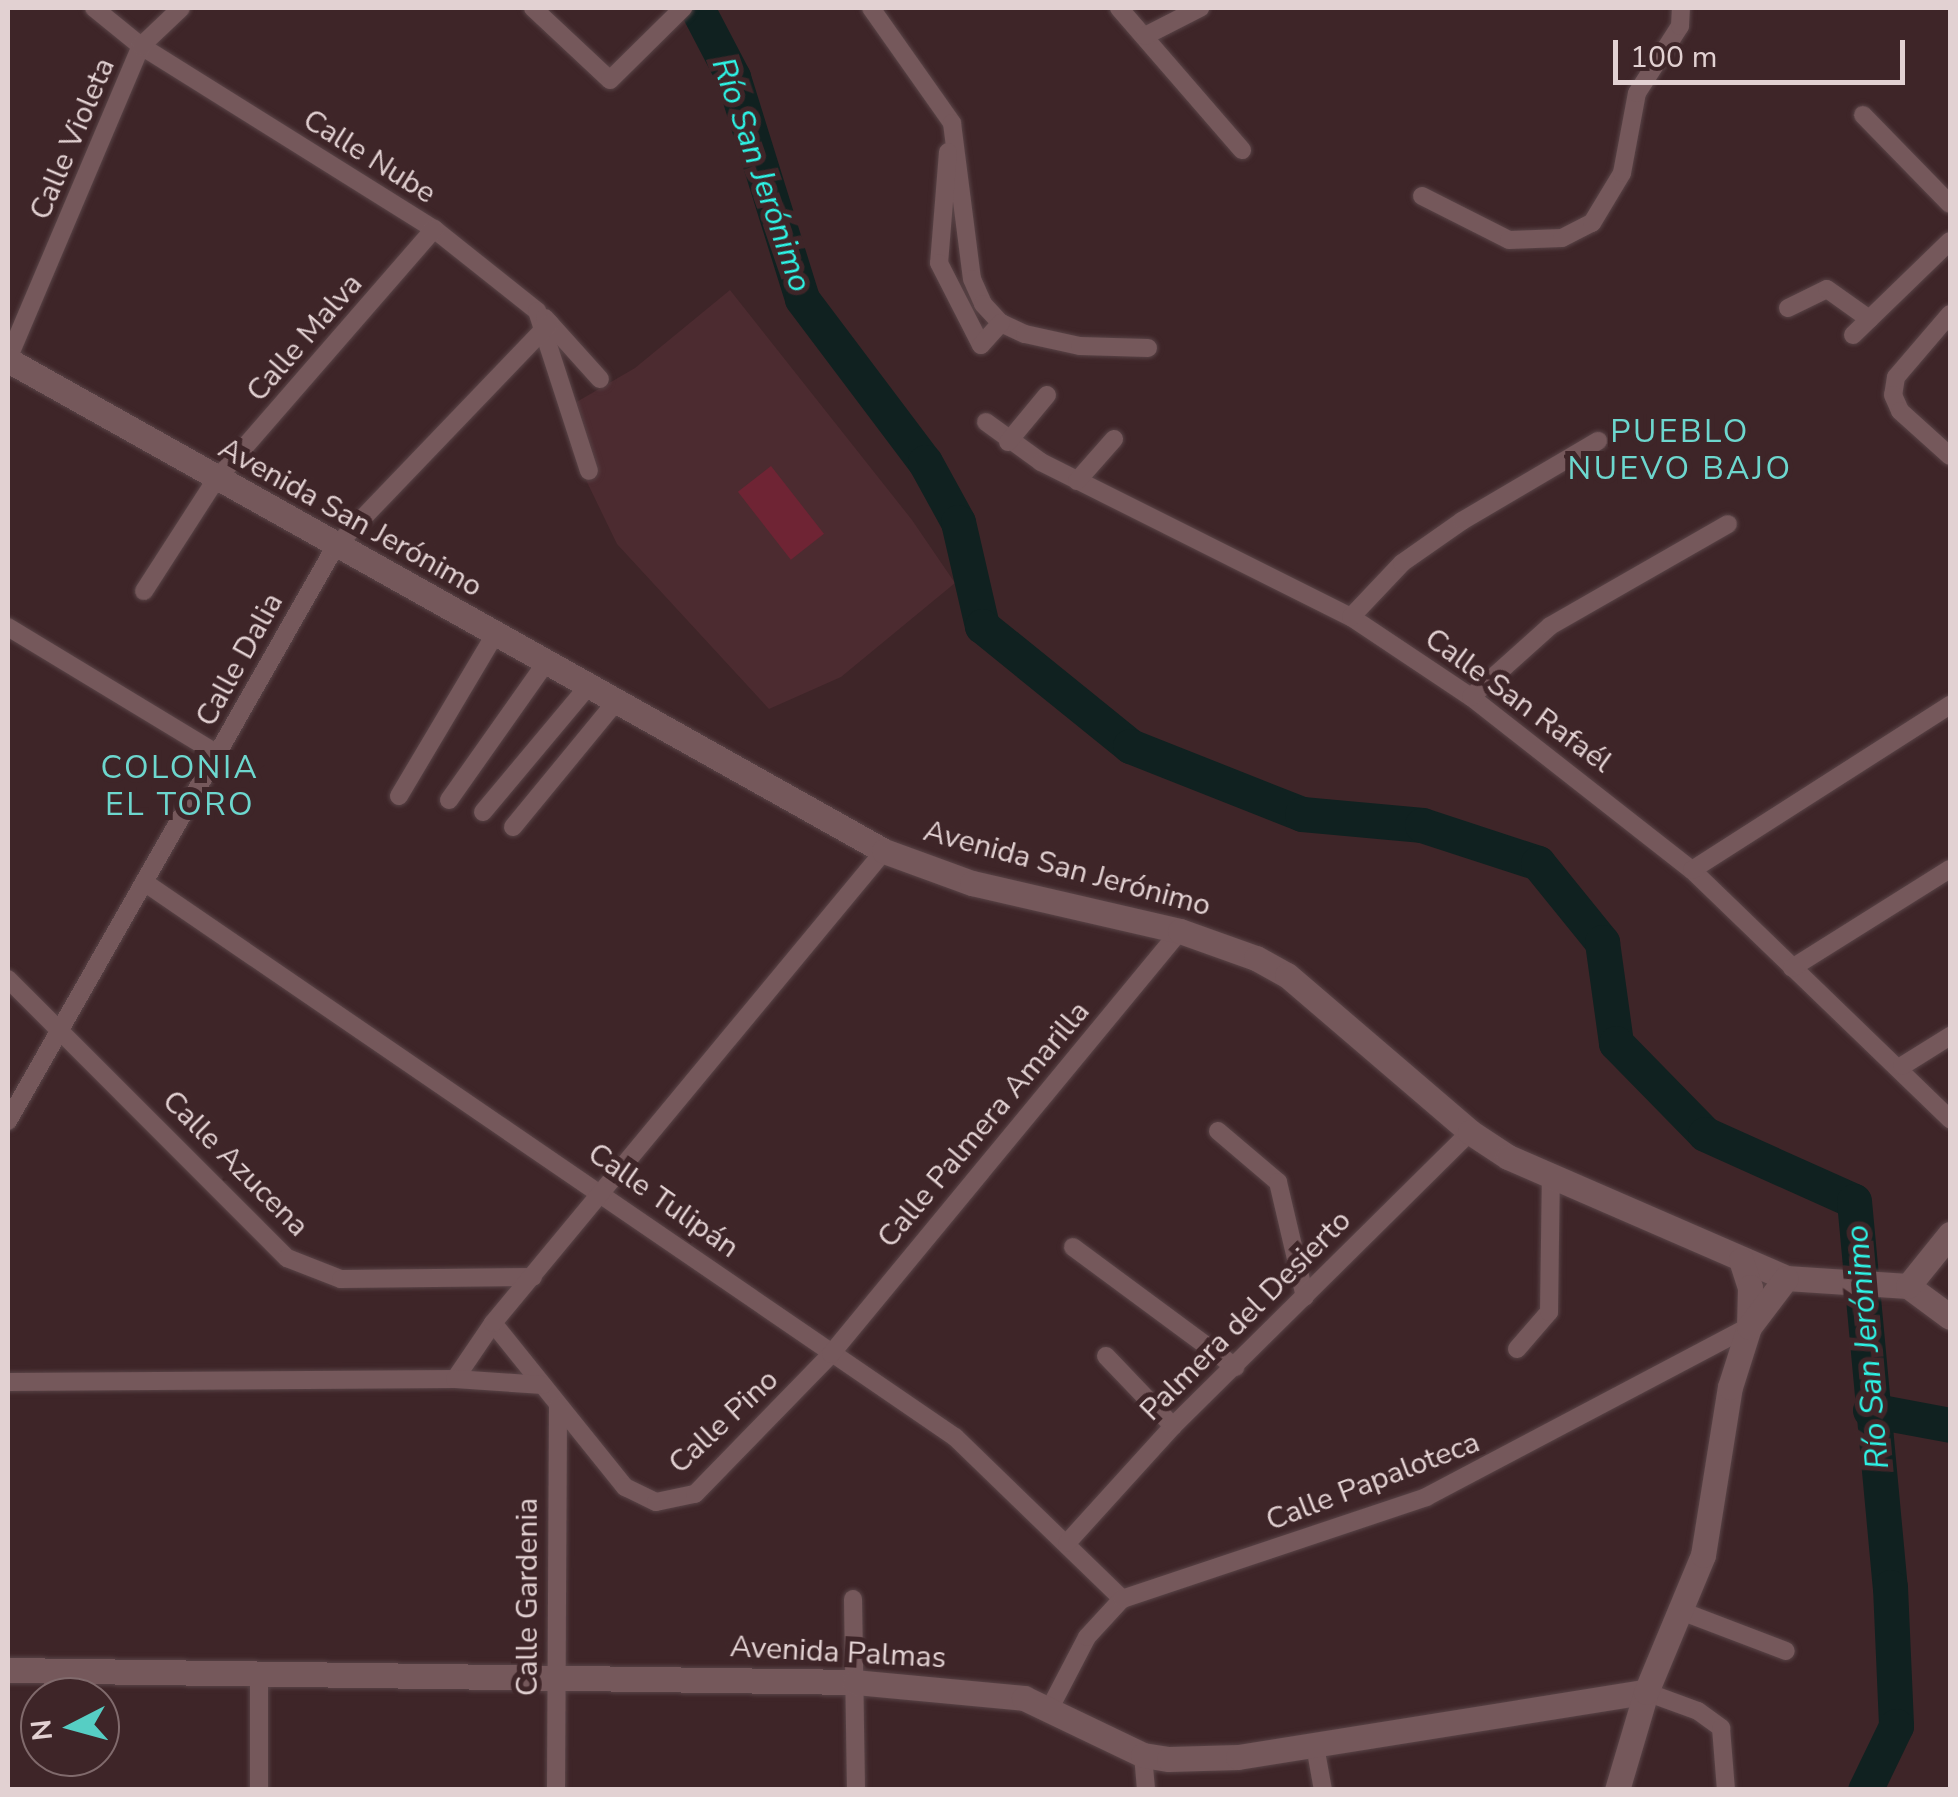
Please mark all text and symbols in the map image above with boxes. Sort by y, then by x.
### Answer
scale bar [1618,20,1910,82]
text: 100 m [1630,37,1717,78]
street label: Calle Violeta [23,53,123,225]
water label: Río San Jerónimo [703,53,819,297]
street label: Calle Nube [296,102,442,212]
street label: Calle Malva [240,267,370,409]
district label: PUEBLO NUEVO BAJO [1568,414,1792,489]
street label: Avenida San Jerónimo [212,431,488,605]
street label: Calle Dalia [189,587,291,733]
street label: Calle San Rafaél [1417,621,1619,781]
district label: COLONIA EL TORO [101,750,259,825]
street label: Avenida San Jerónimo [920,813,1214,925]
street label: Calle Palmera Amarilla [870,994,1098,1256]
street label: Calle Azucena [154,1083,316,1245]
street label: Calle Tulipán [581,1136,745,1266]
street label: Palmera del Desierto [1133,1203,1359,1429]
water label: Río San Jerónimo [1838,1223,1898,1471]
street label: Calle Pino [662,1362,786,1482]
street label: Calle Papaloteca [1261,1425,1485,1539]
street label: Calle Gardenia [510,1498,546,1696]
street label: Avenida Palmas [729,1629,947,1677]
north arrow [20,1677,120,1777]
text: N [22,1718,62,1742]

